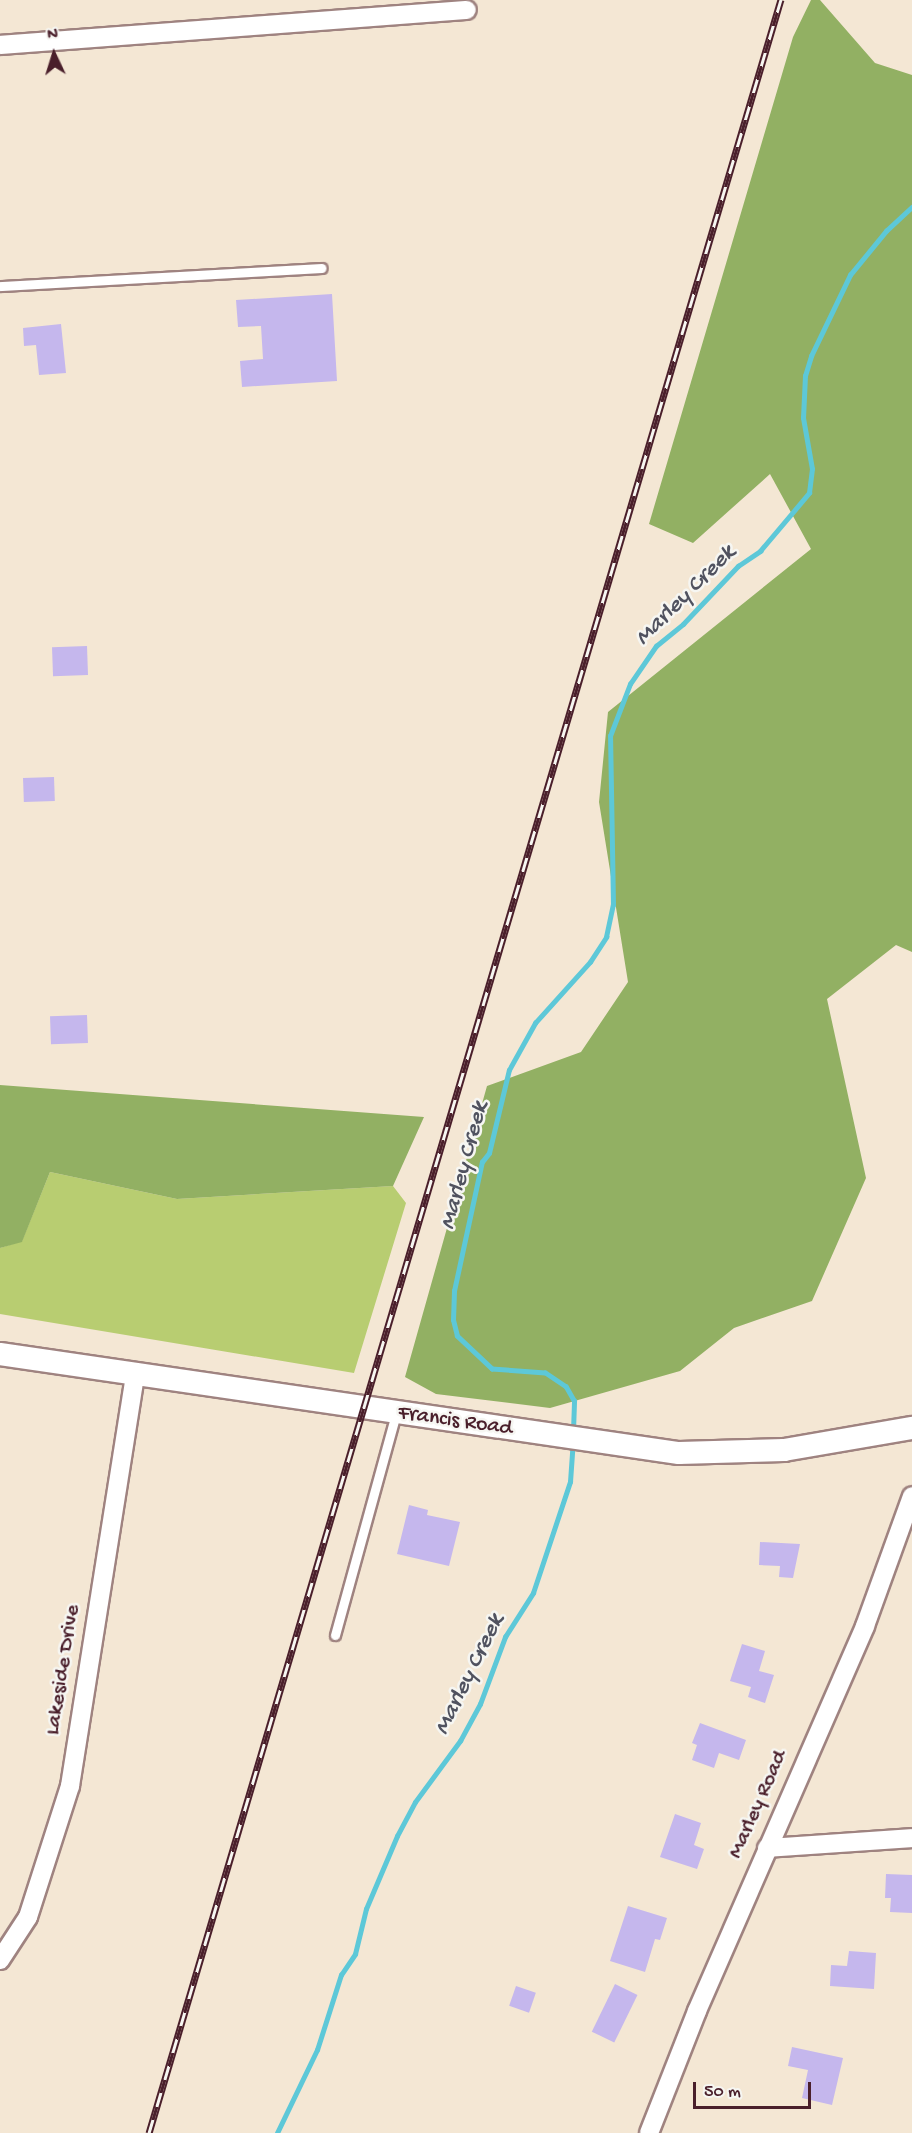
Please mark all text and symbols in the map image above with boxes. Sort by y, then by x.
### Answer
north arrow [24,24,84,84]
text: N [47,26,59,45]
water label: Marley Creek [630,540,742,652]
water label: Marley Creek [434,1099,496,1233]
street label: Francis Road [396,1401,514,1443]
street label: Lakeside Drive [41,1603,87,1737]
water label: Marley Creek [428,1610,512,1740]
street label: Marley Road [723,1747,795,1863]
scale bar [696,2070,814,2108]
text: 50 m [704,2082,741,2103]

